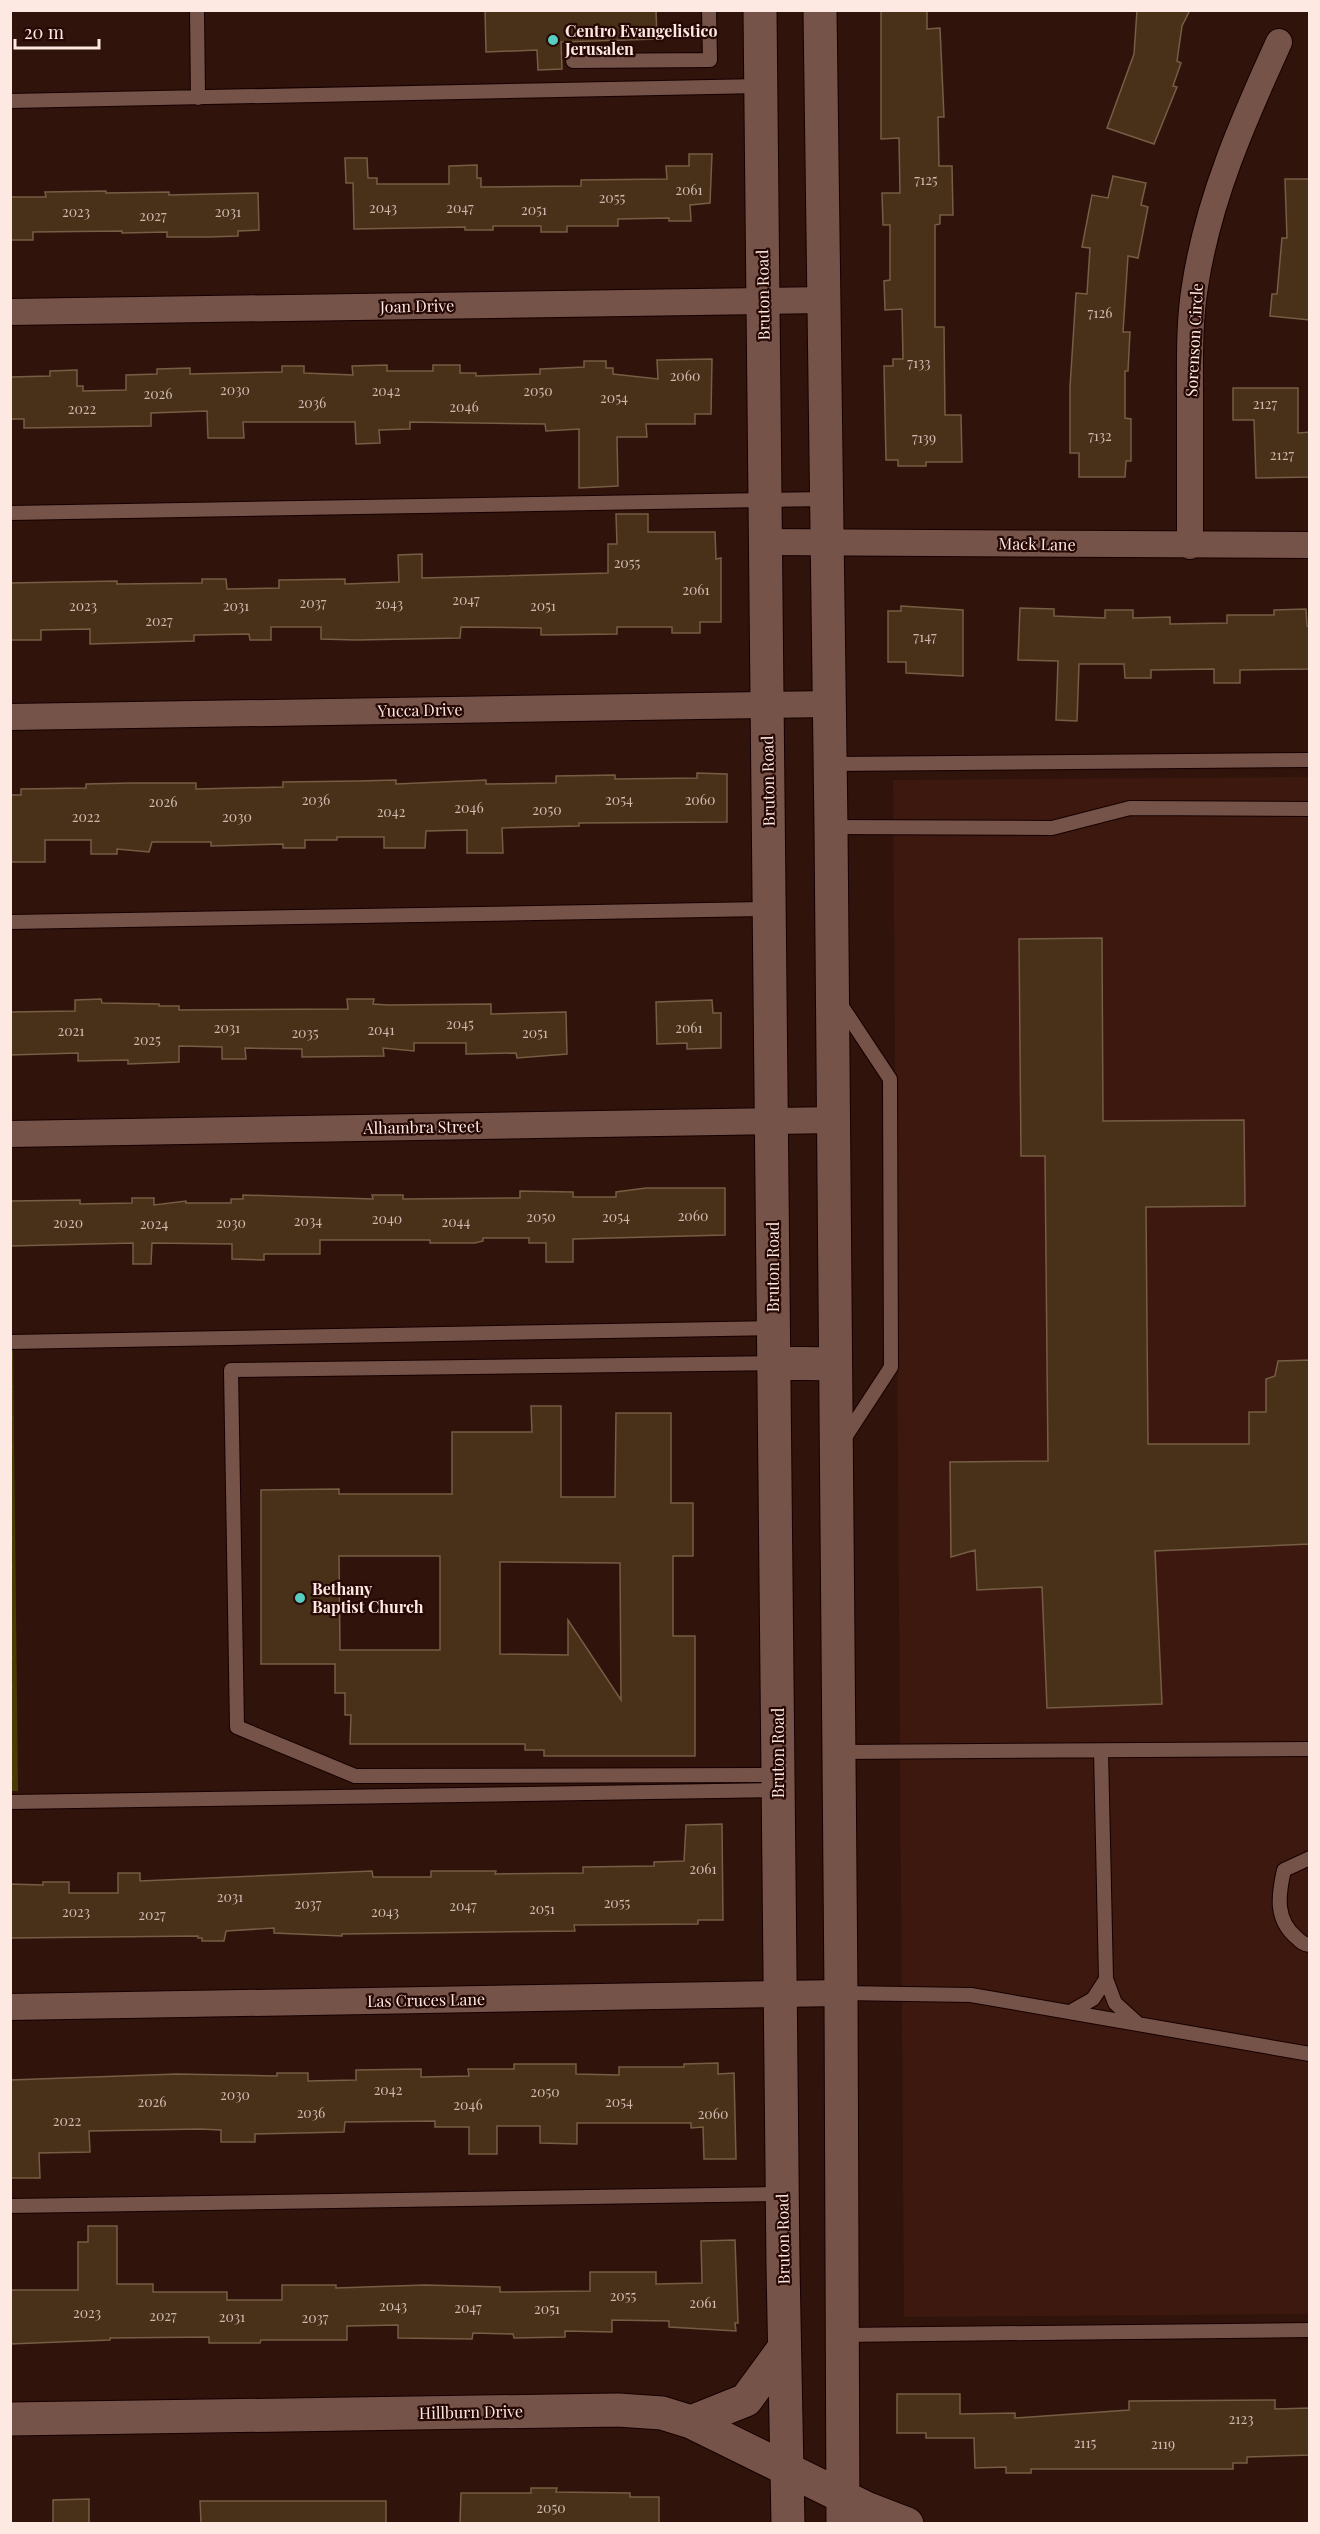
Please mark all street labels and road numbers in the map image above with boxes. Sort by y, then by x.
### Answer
street label: Bruton Road [751,249,774,341]
street label: Sorenson Circle [1180,282,1207,397]
street label: Joan Drive [379,294,454,317]
street label: Mack Lane [998,532,1076,555]
street label: Yucca Drive [376,698,463,721]
street label: Bruton Road [756,735,779,827]
street label: Alhambra Street [362,1115,481,1138]
street label: Bruton Road [762,1222,783,1312]
street label: Bruton Road [767,1708,788,1798]
street label: Las Cruces Lane [367,1988,485,2011]
street label: Bruton Road [771,2193,794,2285]
street label: Hillburn Drive [419,2400,523,2423]

